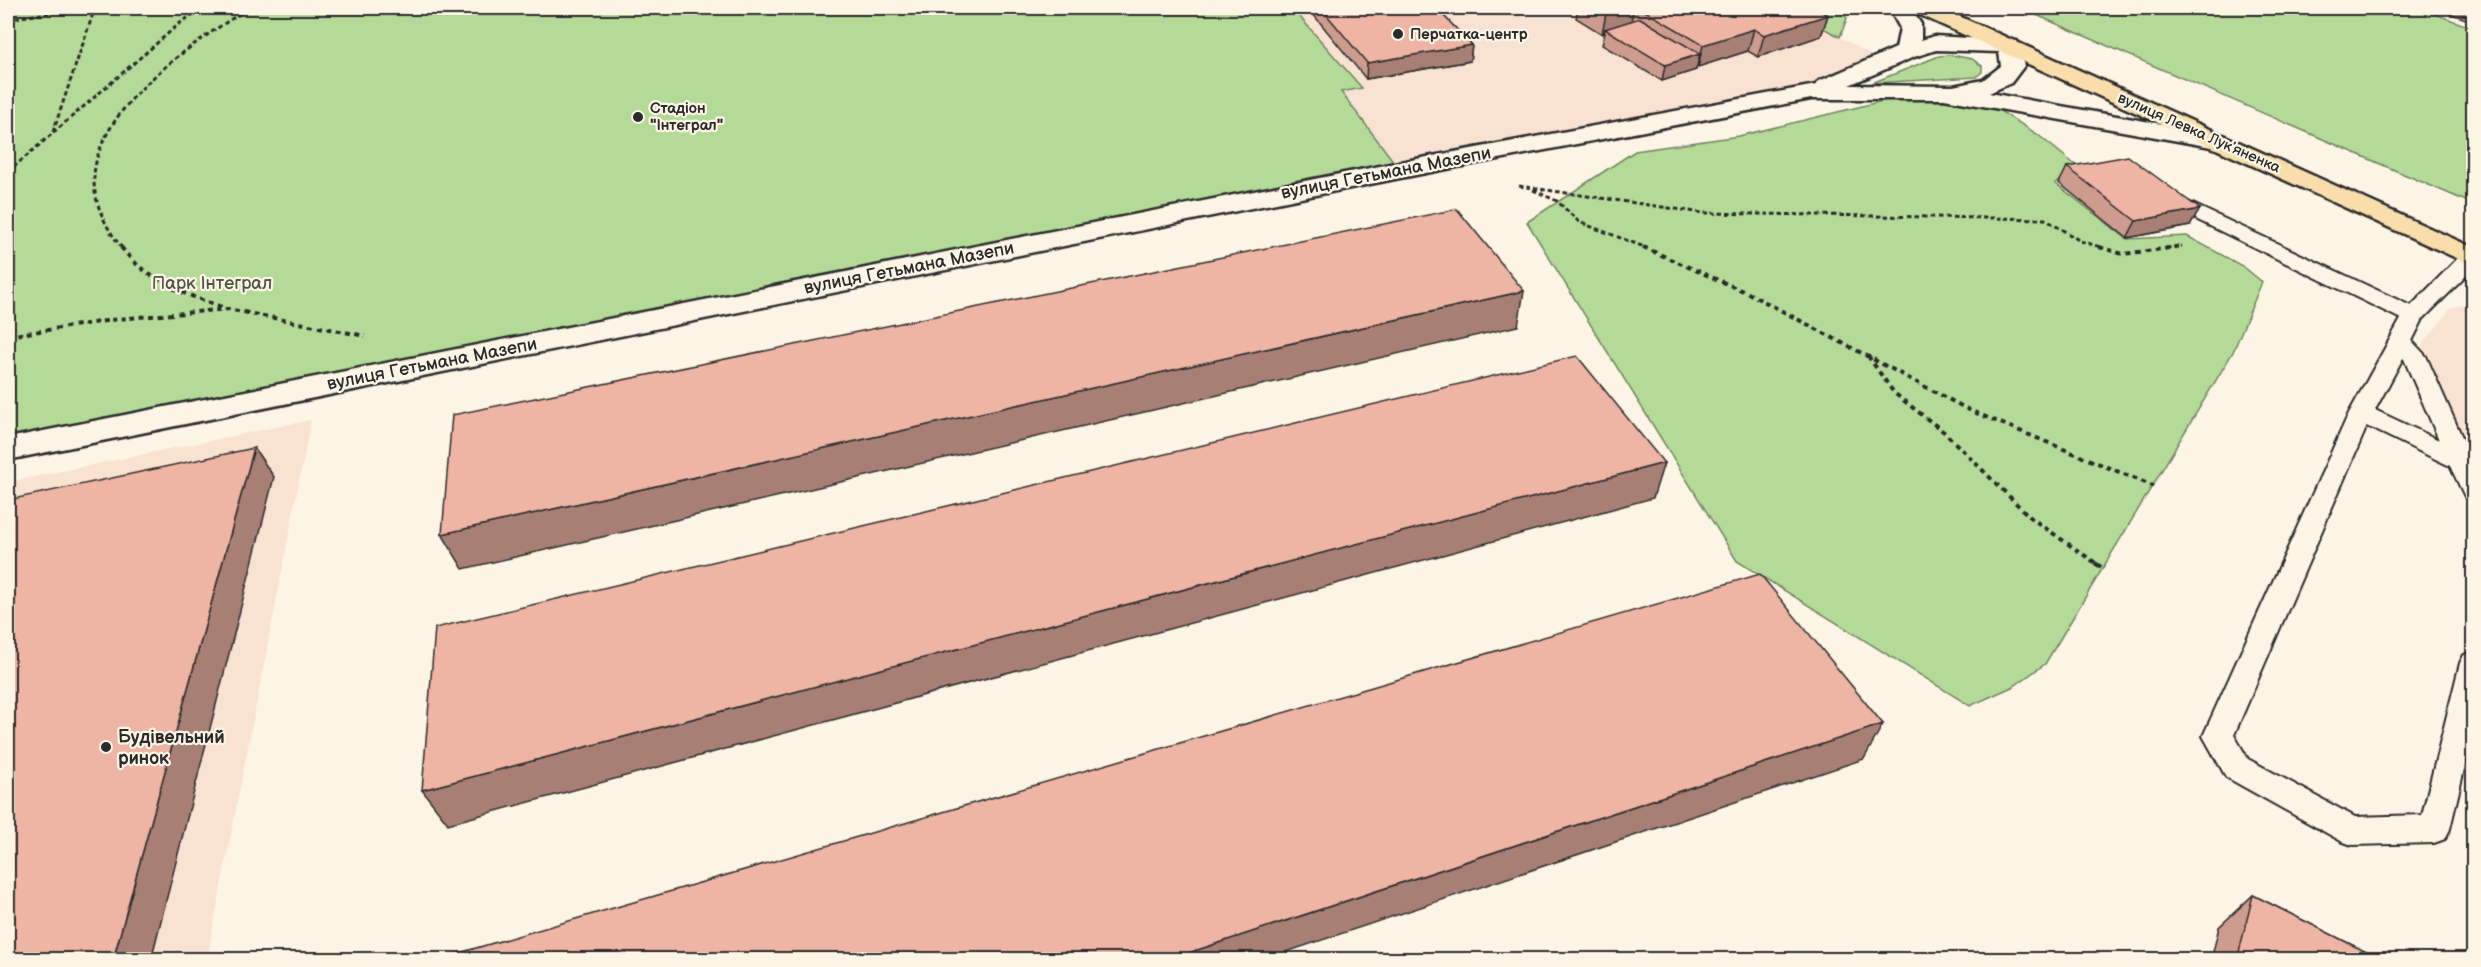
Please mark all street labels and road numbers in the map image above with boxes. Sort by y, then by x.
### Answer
street label: вулиця Левка Лукʼяненка [2115,89,2283,178]
street label: вулиця Гетьмана Мазепи [1279,142,1493,204]
street label: вулиця Гетьмана Мазепи [802,237,1016,299]
street label: вулиця Гетьмана Мазепи [325,333,539,395]

